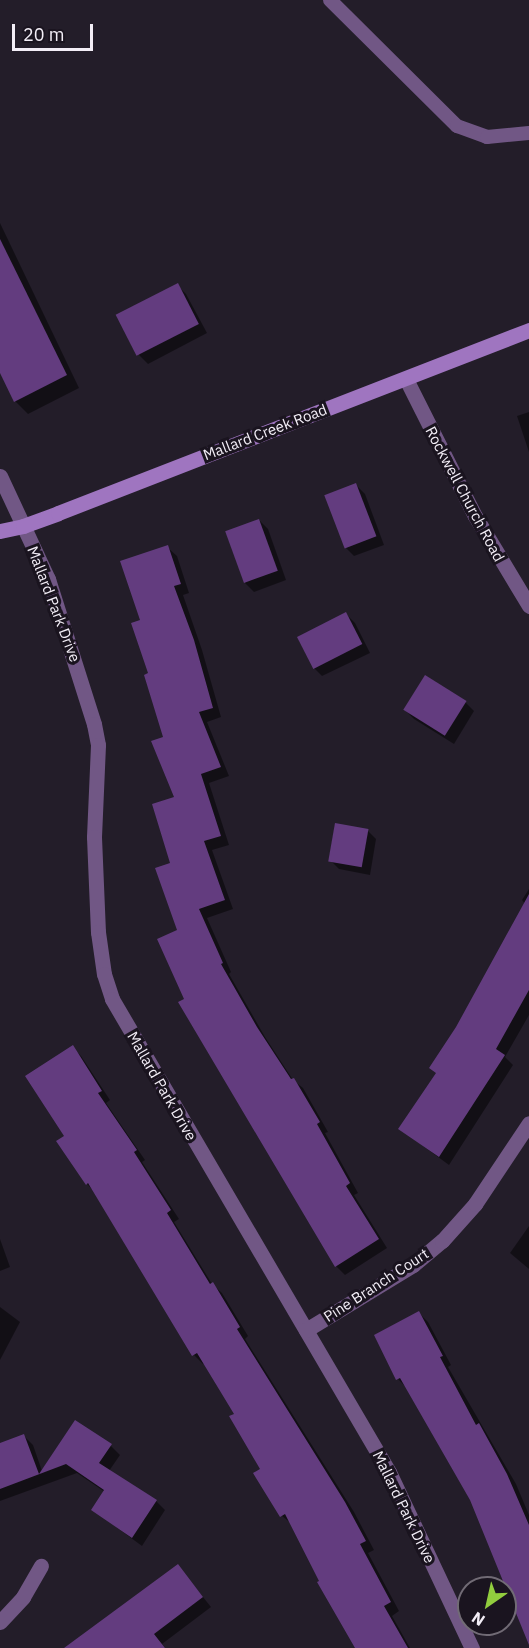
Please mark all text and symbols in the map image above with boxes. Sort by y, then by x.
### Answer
scale bar [15,12,96,50]
text: 20 m [23,23,65,46]
street label: Mallard Creek Road [201,400,329,464]
street label: Rockwell Church Road [422,423,508,565]
street label: Mallard Park Drive [24,544,84,664]
street label: Mallard Park Drive [124,1028,200,1144]
street label: Pine Branch Court [320,1244,432,1326]
street label: Mallard Park Drive [369,1448,439,1566]
north arrow [457,1576,517,1636]
text: N [468,1608,488,1631]

